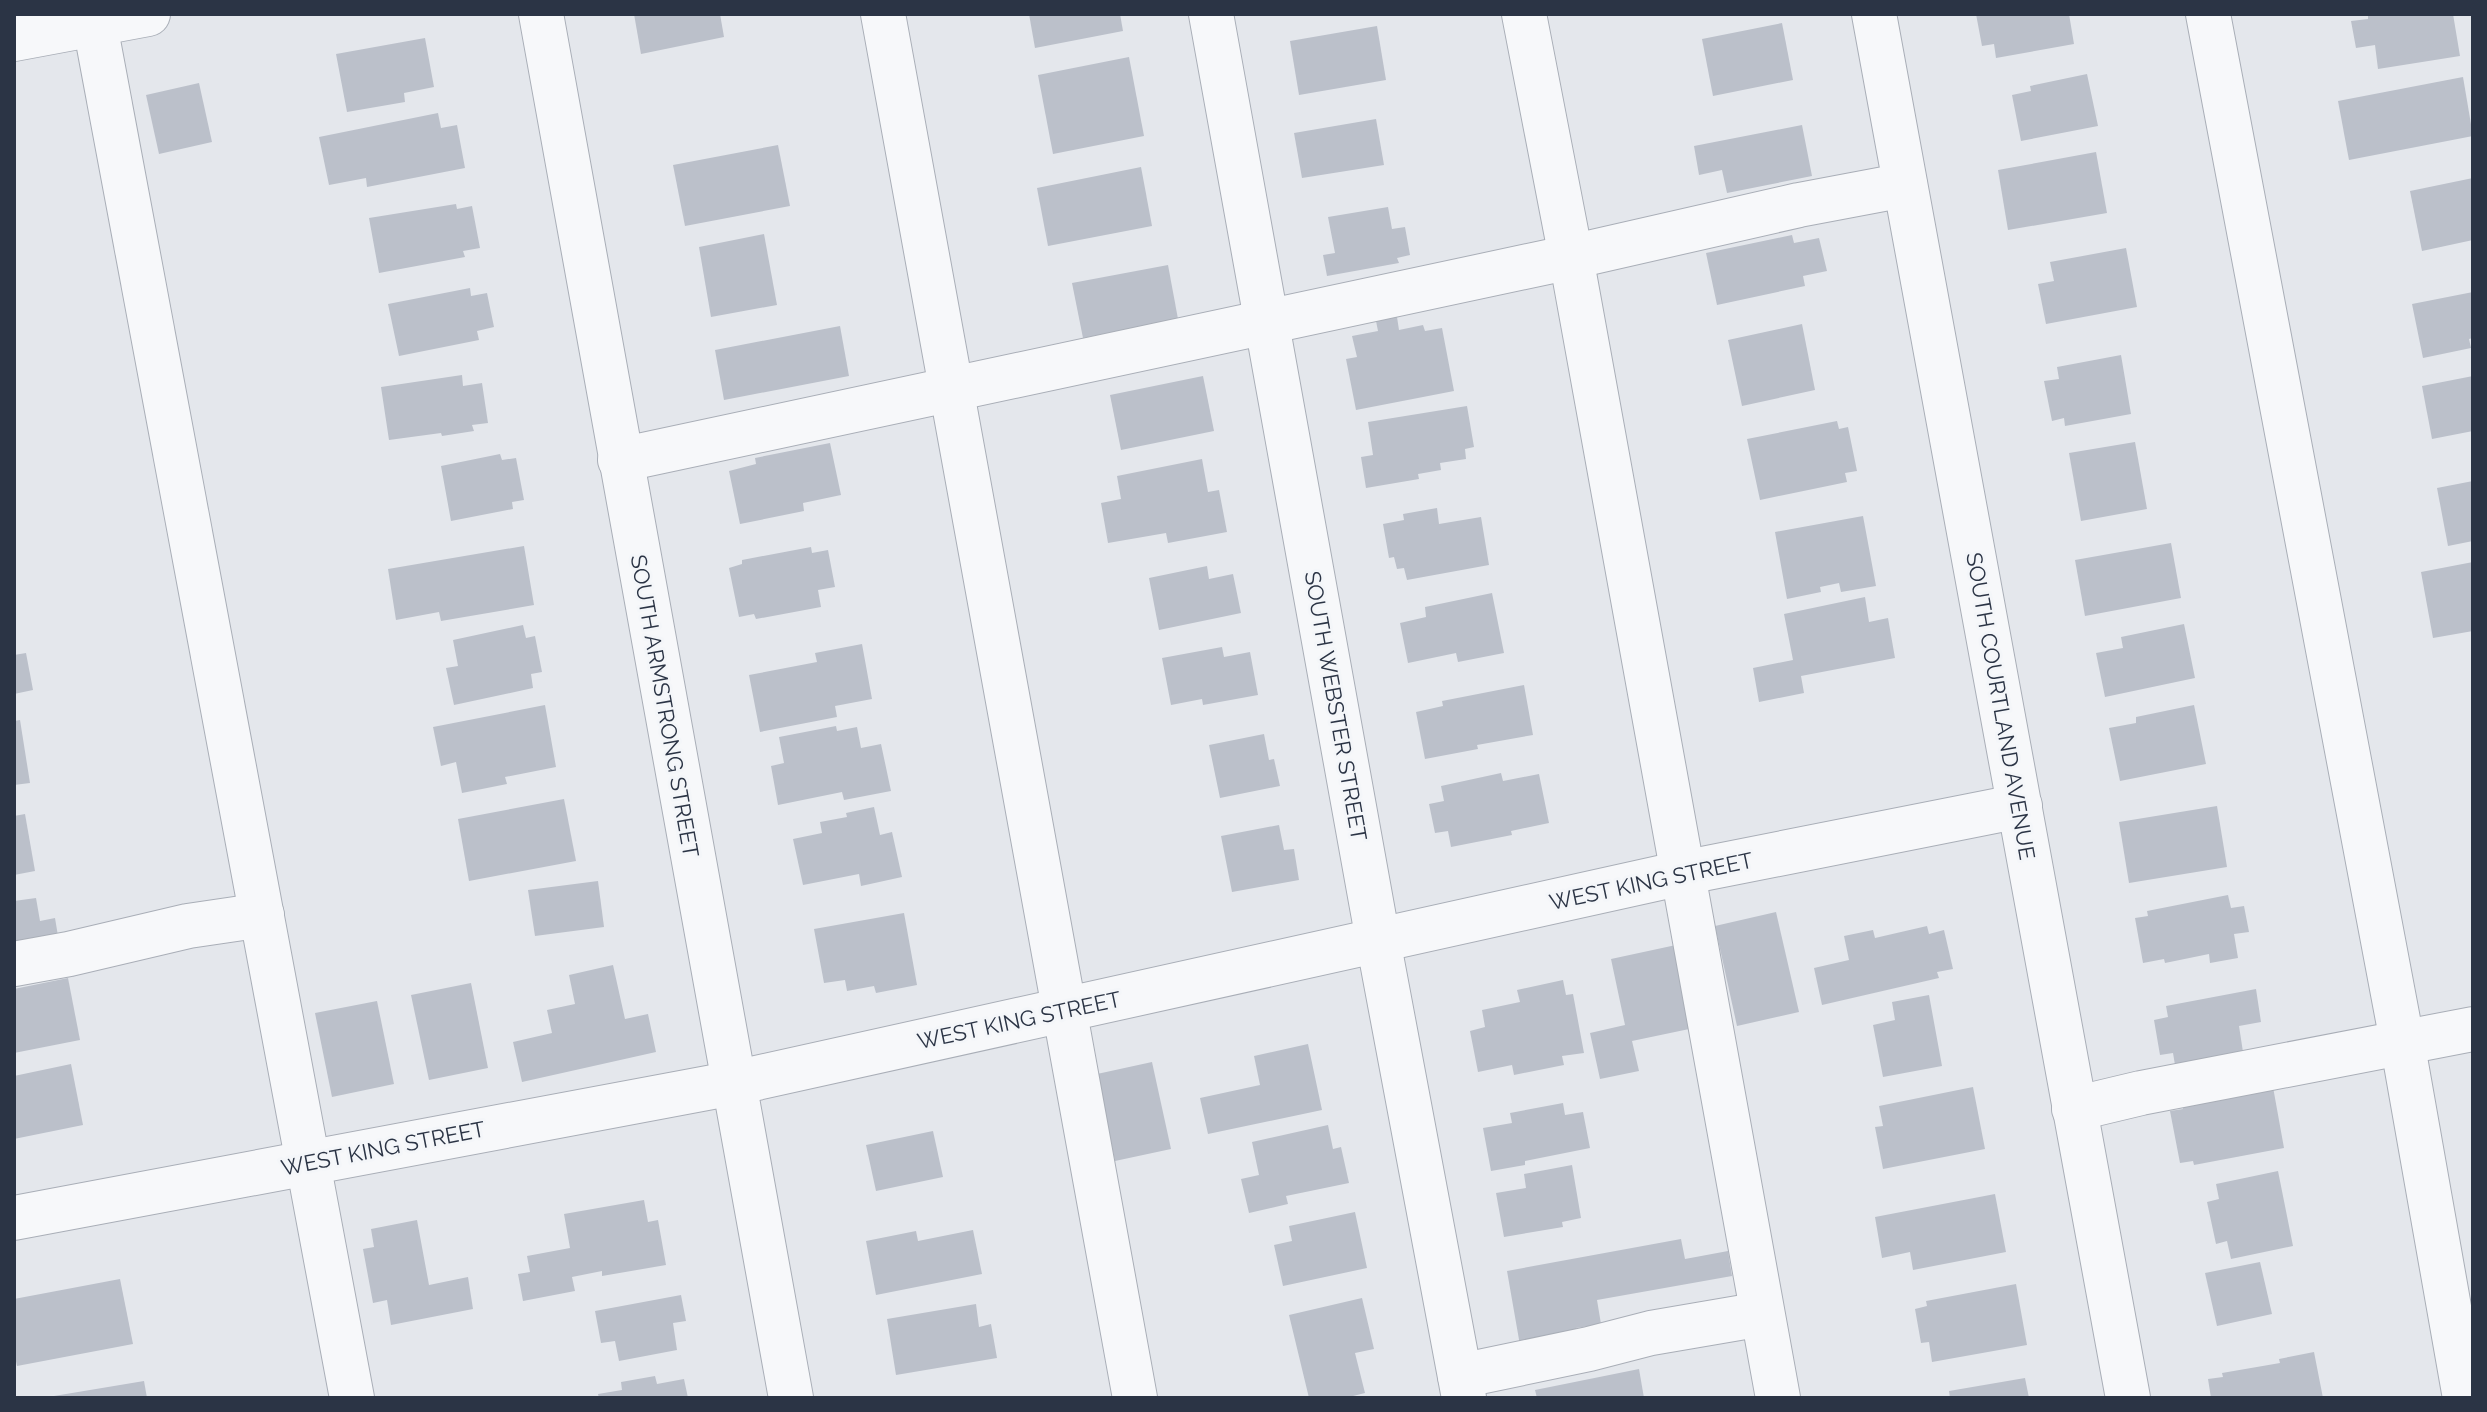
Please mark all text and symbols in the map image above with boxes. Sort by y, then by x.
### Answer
street label: SOUTH COURTLAND AVENUE [1961,550,2041,862]
street label: SOUTH ARMSTRONG STREET [626,553,705,860]
street label: SOUTH WEBSTER STREET [1299,569,1373,843]
street label: WEST KING STREET [1547,847,1756,915]
street label: WEST KING STREET [915,986,1124,1054]
street label: WEST KING STREET [279,1115,488,1181]

